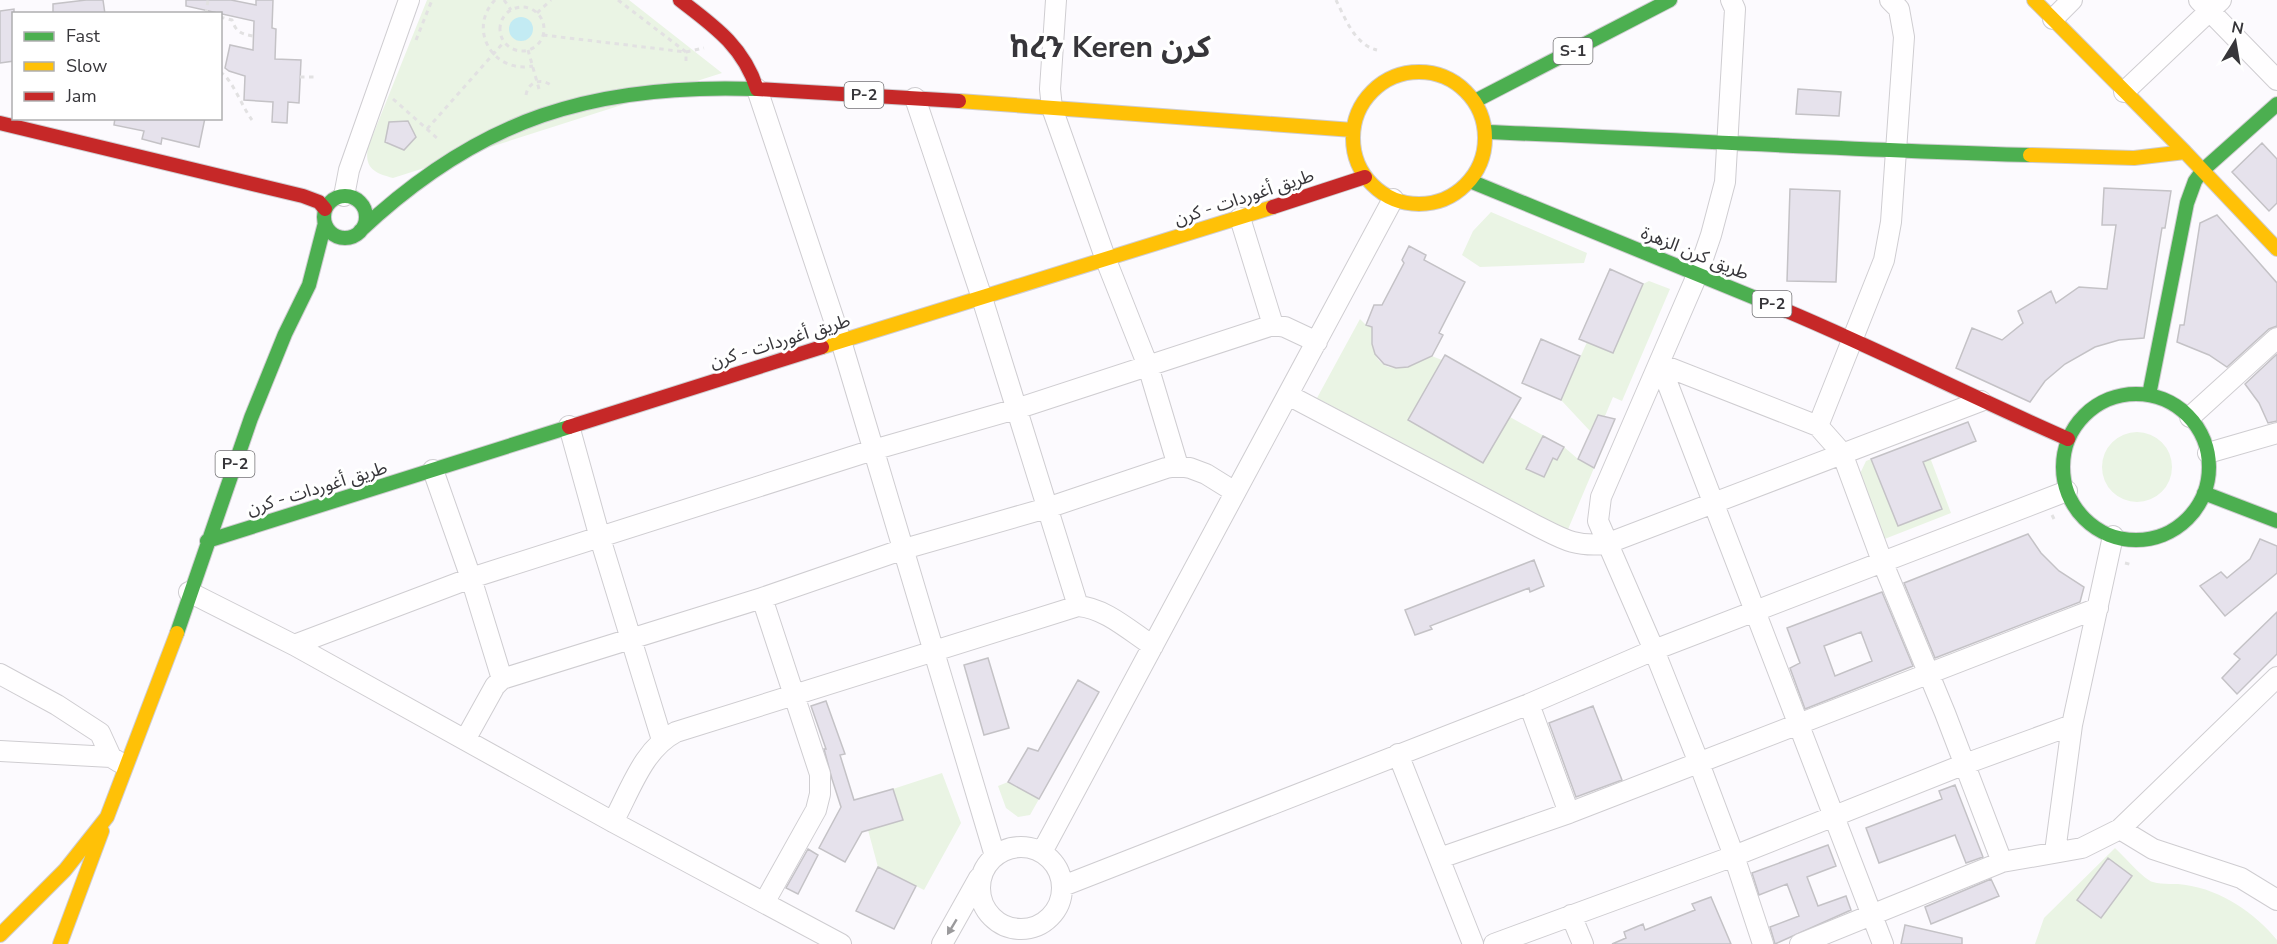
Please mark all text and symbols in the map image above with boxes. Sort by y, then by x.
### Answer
legend [12,12,222,120]
north arrow [2205,12,2265,72]
text: N [2230,16,2246,40]
text: Fast [66,24,101,48]
district label: ከረን Keren كرن [1009,27,1211,68]
road number: S-1 [1554,38,1592,64]
text: Slow [66,54,107,78]
road number: P-2 [844,82,884,108]
text: Jam [65,84,97,108]
street label: طريق أغوردات - كرن [1171,163,1317,231]
street label: طريق كرن الزهرة [1638,220,1752,286]
road number: P-2 [1752,291,1792,317]
street label: طريق أغوردات - كرن [707,308,853,374]
road number: P-2 [216,451,254,477]
street label: طريق أغوردات - كرن [244,455,390,521]
one-way arrow [947,919,957,936]

